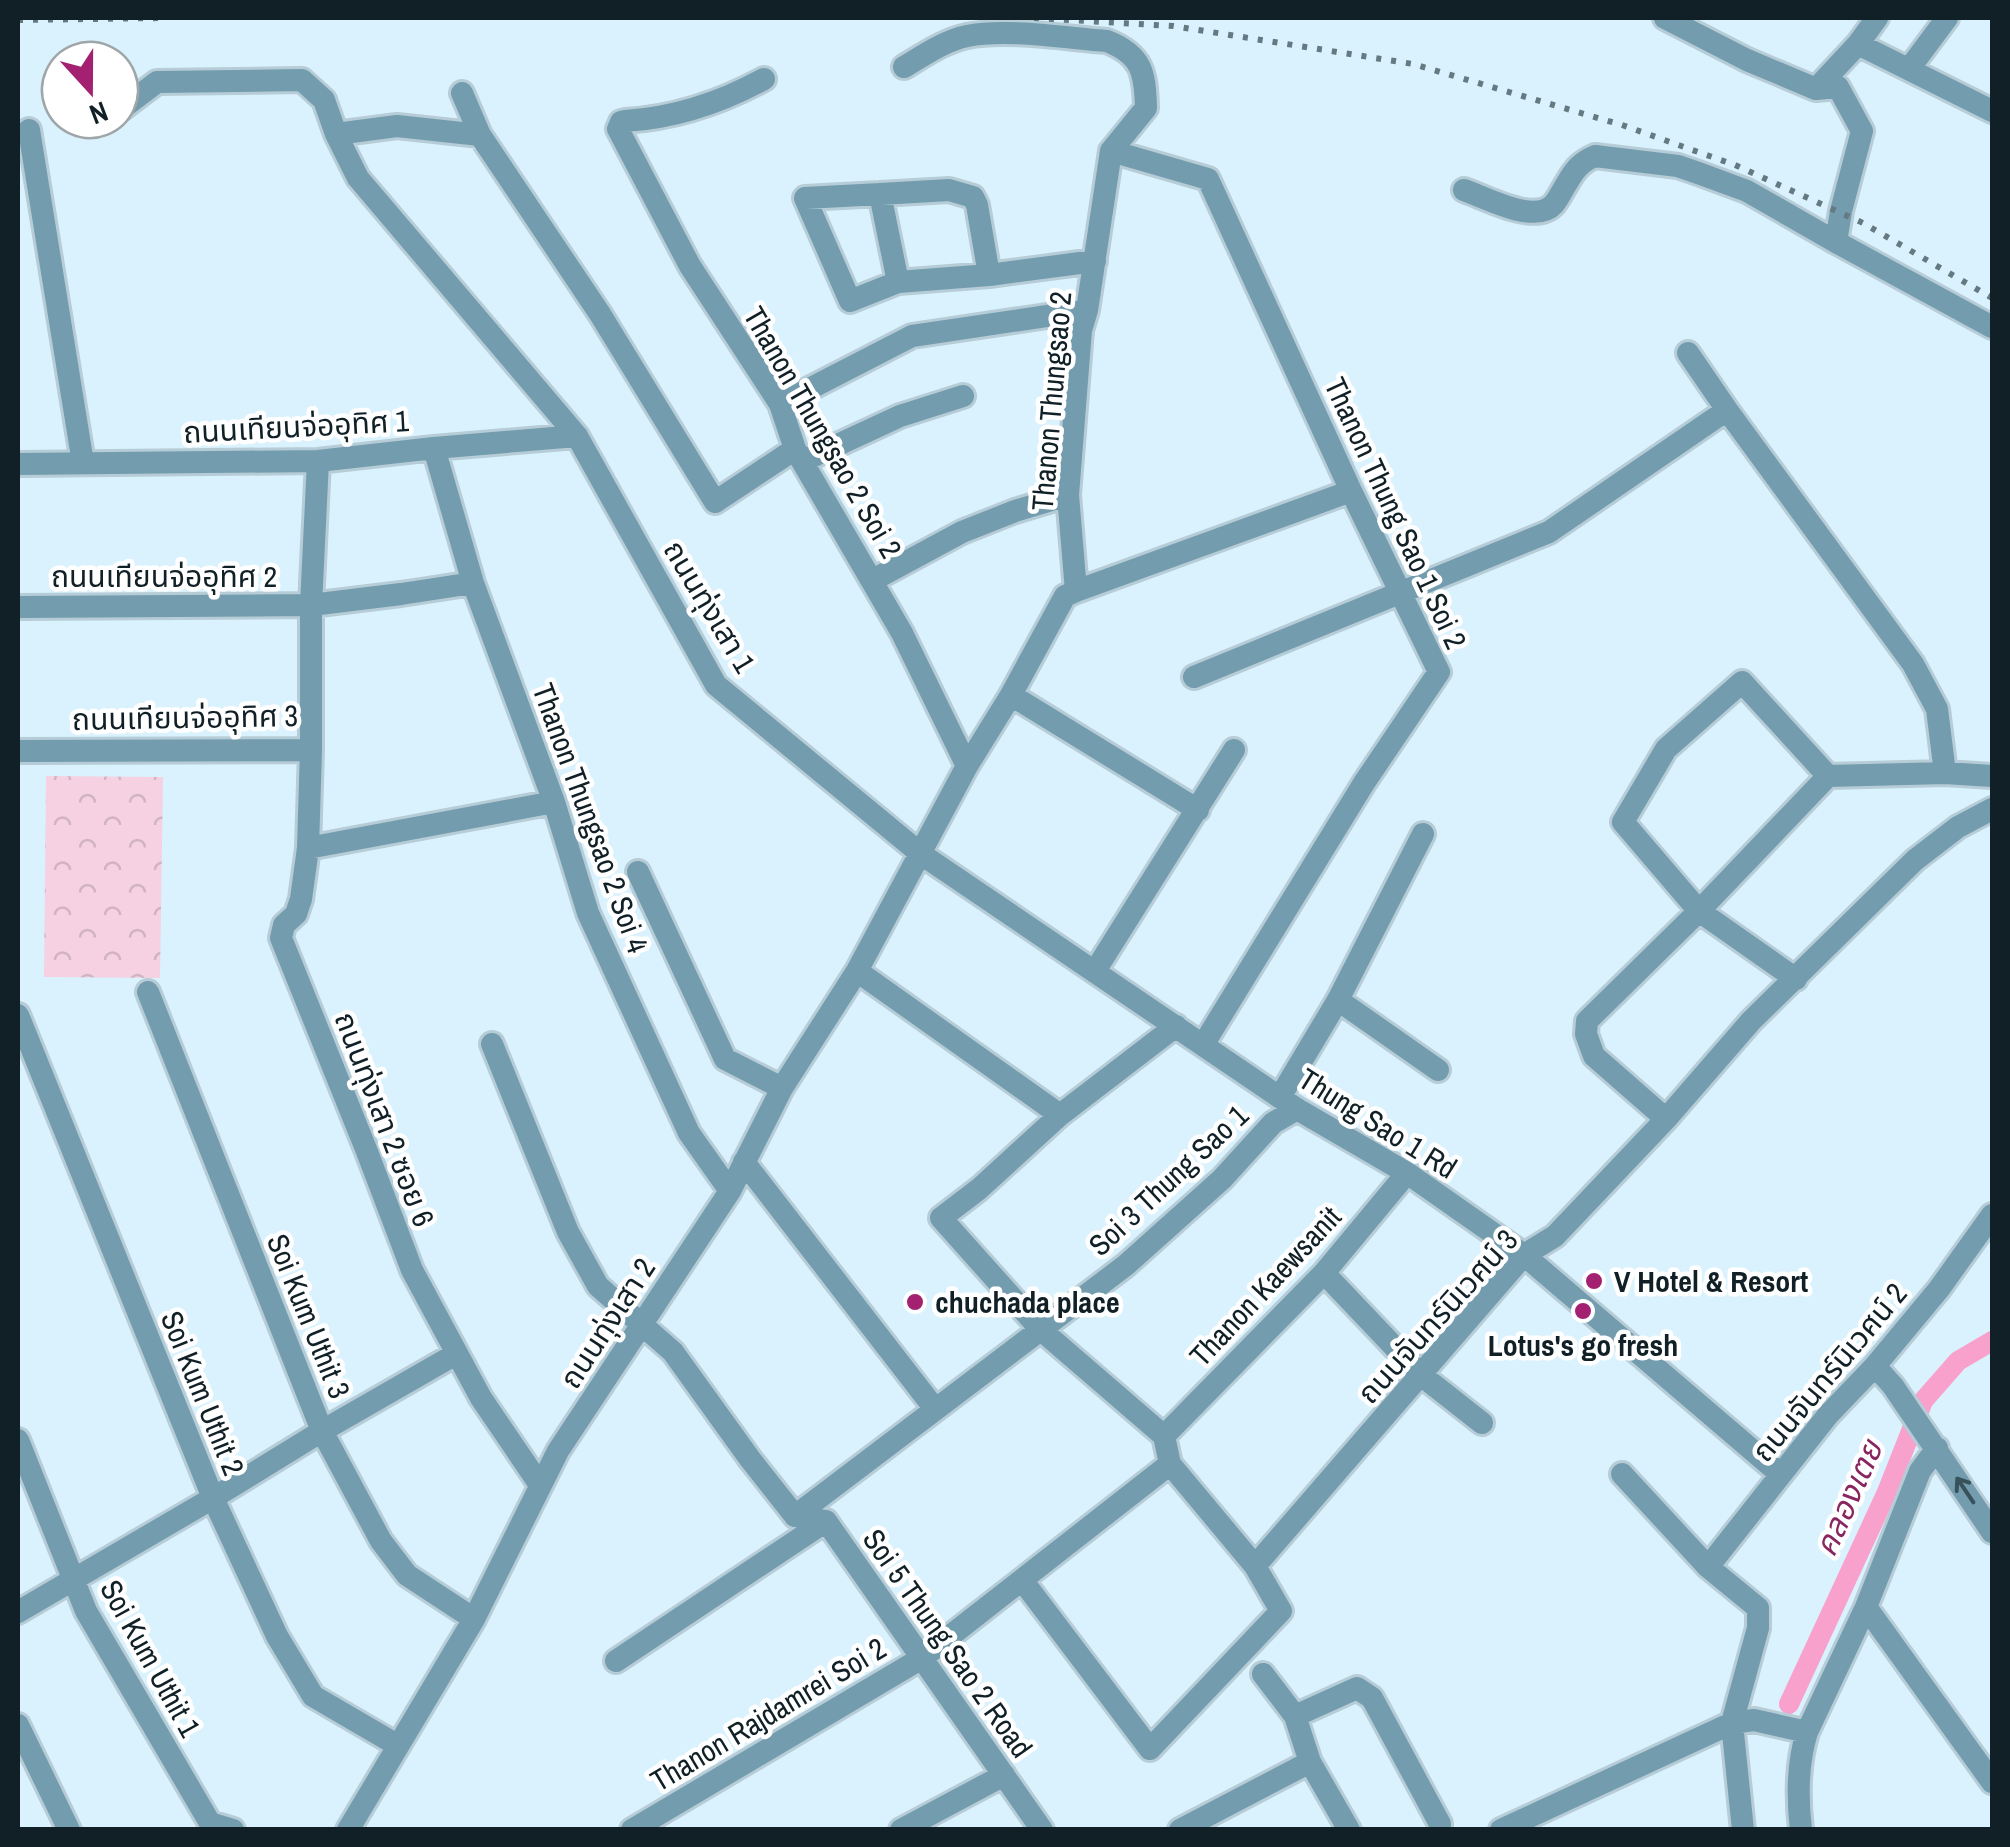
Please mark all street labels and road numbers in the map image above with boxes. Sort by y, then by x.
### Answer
street label: Thanon Thungsao 2 [1021,290,1081,512]
street label: Thanon Thungsao 2 Soi 2 [735,299,911,565]
street label: Thanon Thung Sao 1 Soi 2 [1316,371,1476,655]
street label: ถนนเทียนจ่ออุทิศ 1 [182,400,410,452]
street label: ถนนทุ่งเสา 1 [655,532,765,680]
street label: ถนนเทียนจ่ออุทิศ 2 [51,556,277,596]
street label: Thanon Thungsao 2 Soi 4 [524,678,658,959]
street label: ถนนเทียนจ่ออุทิศ 3 [72,695,298,739]
street label: ถนนทุ่งเสา 2 ซอย 6 [326,1006,444,1232]
street label: Thung Sao 1 Rd [1291,1059,1465,1187]
street label: Soi 3 Thung Sao 1 [1079,1095,1257,1264]
street label: Thanon Kaewsanit [1180,1197,1350,1375]
street label: ถนนจันทร์นิเวศน์ 3 [1348,1220,1526,1412]
street label: Soi Kum Uthit 3 [258,1228,360,1404]
street label: ถนนทุ่งเสา 2 [550,1250,664,1396]
street label: ถนนจันทร์นิเวศน์ 2 [1742,1274,1916,1470]
street label: Soi Kum Uthit 2 [152,1305,254,1481]
street label: Soi 5 Thung Sao 2 Road [854,1521,1042,1765]
street label: Soi Kum Uthit 1 [91,1572,211,1744]
street label: Thanon Rajdamrei Soi 2 [643,1628,893,1800]

